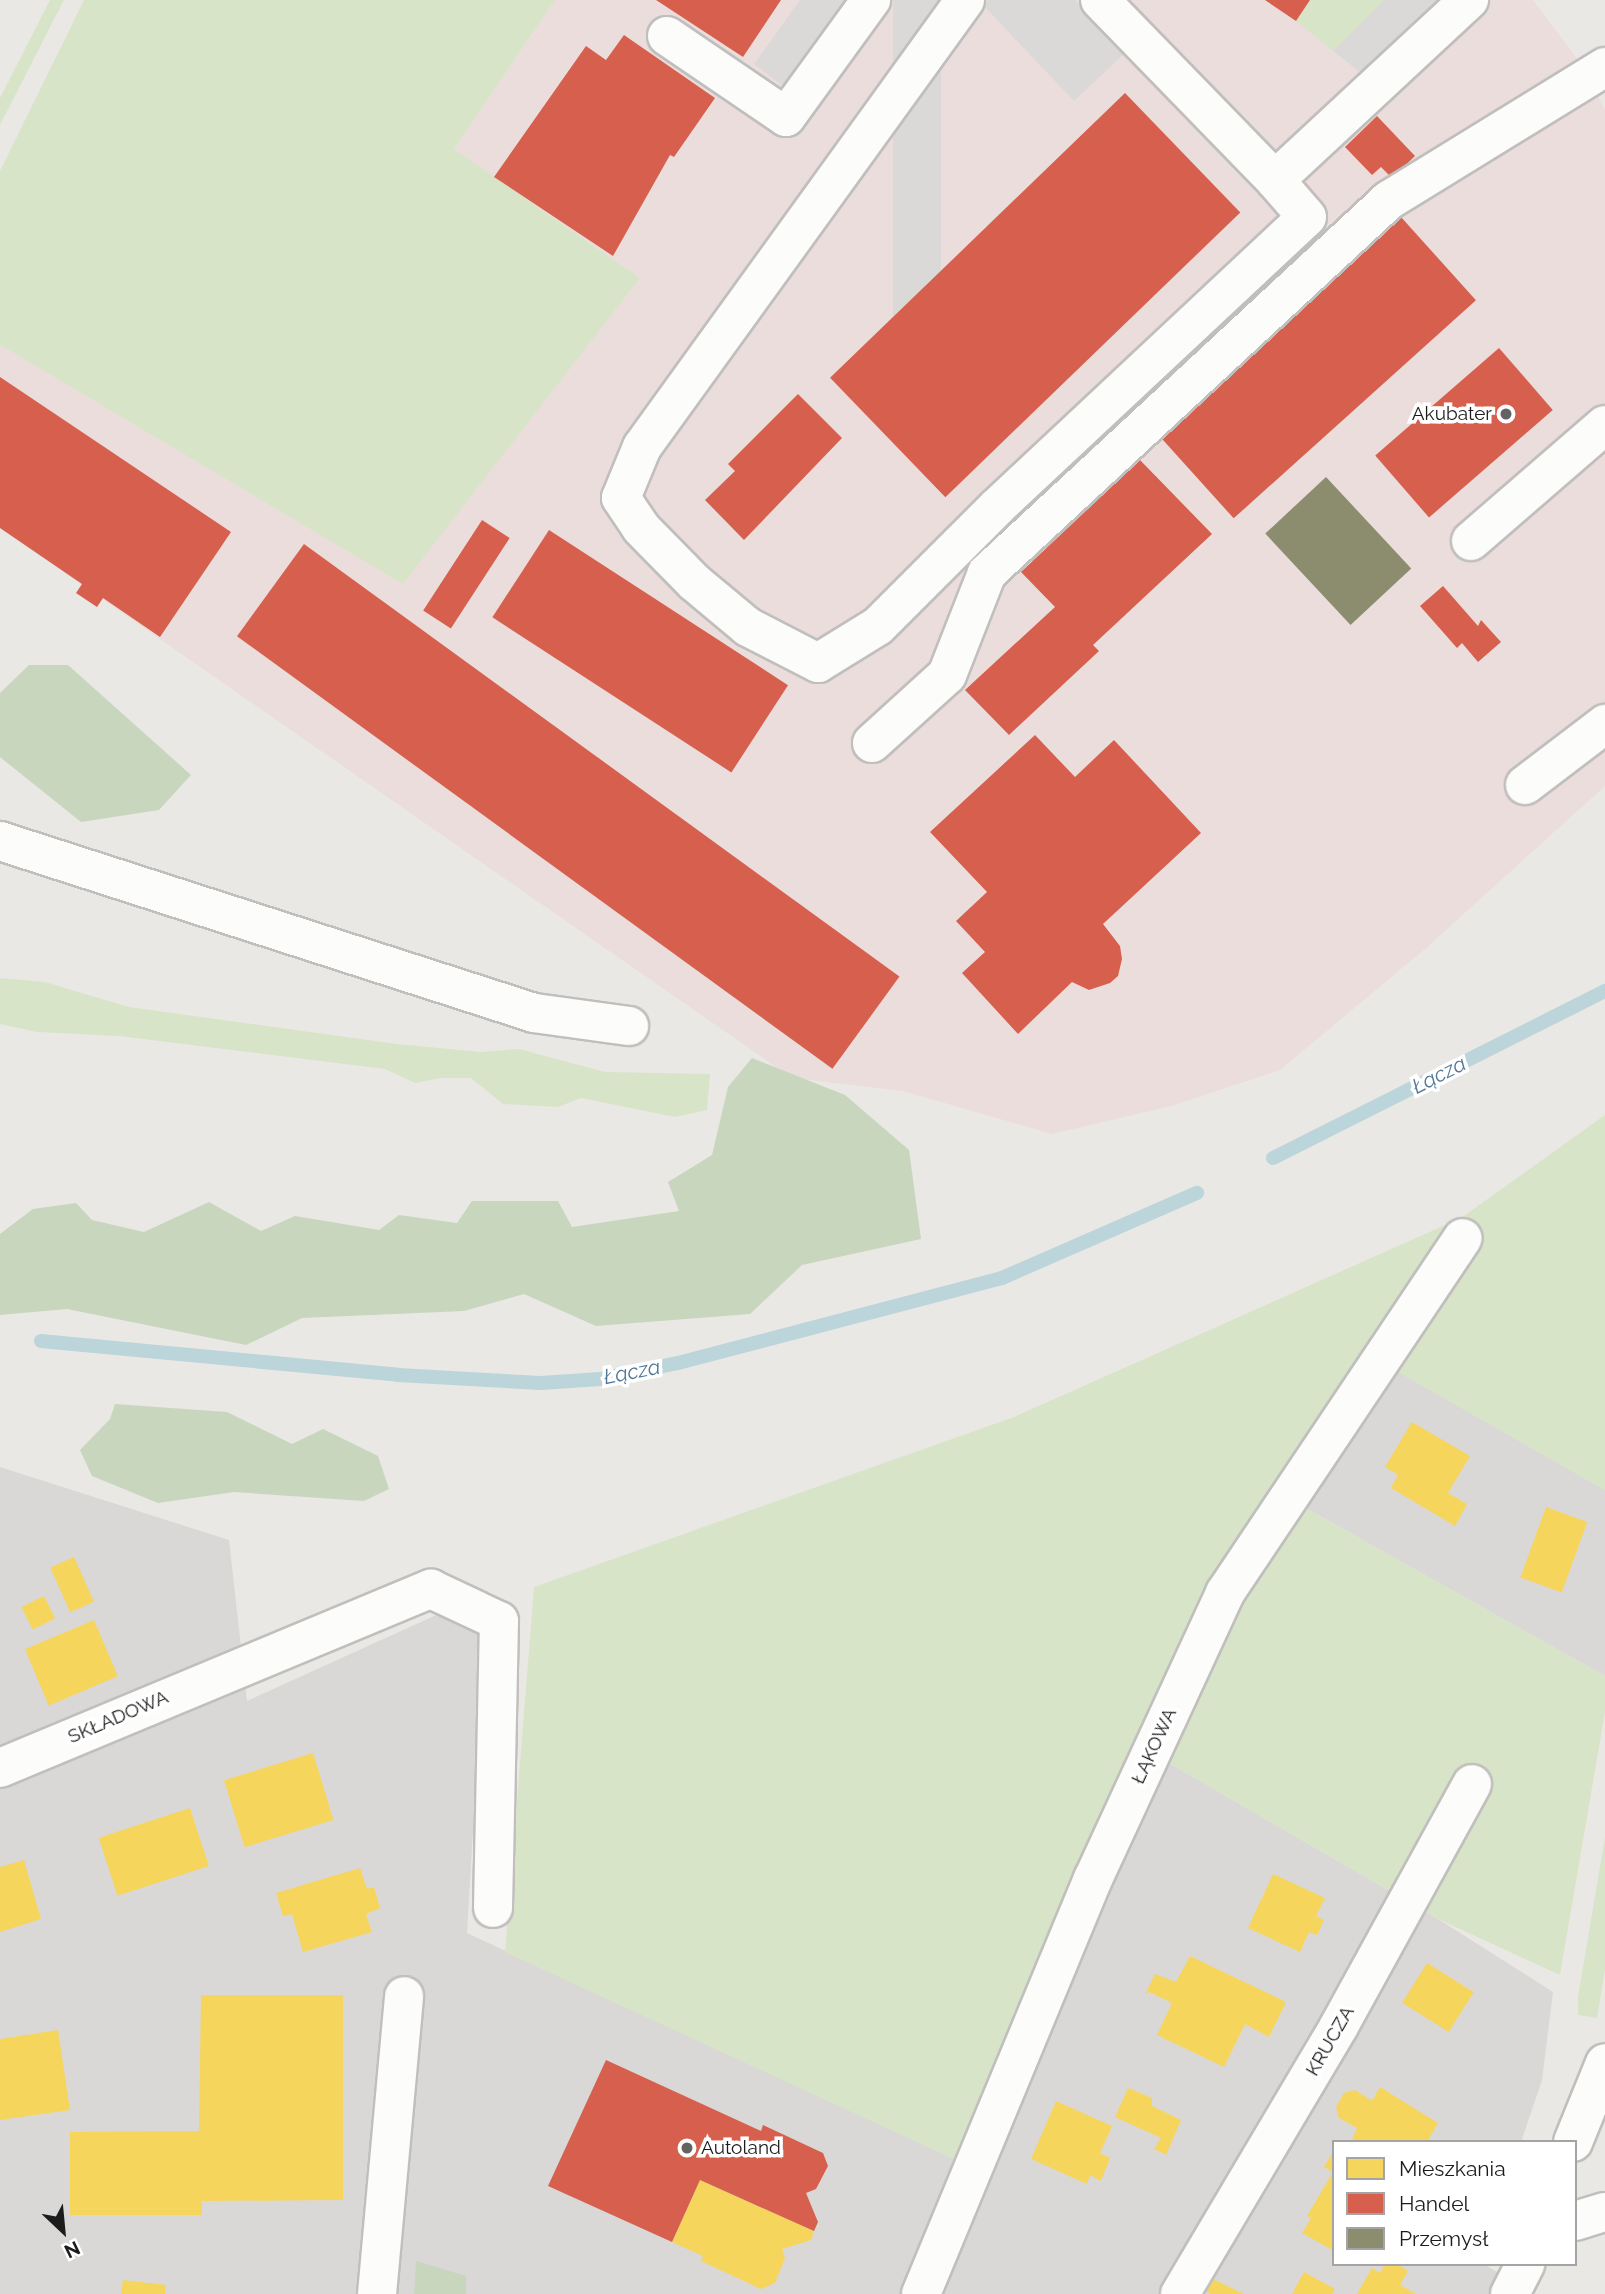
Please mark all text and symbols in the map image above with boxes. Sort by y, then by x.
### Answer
place label: Akubater [1412,403,1492,425]
marker: Akubater [1498,406,1514,422]
water label: Łącza [1408,1051,1470,1099]
water label: Łącza [602,1354,662,1390]
street label: SKŁADOWA [64,1686,172,1748]
street label: ŁĄKOWA [1127,1704,1181,1788]
street label: KRUCZA [1301,2002,1359,2080]
place label: Autoland [701,2137,781,2159]
marker: Autoland [679,2140,695,2156]
legend [1332,2140,1577,2266]
text: Mieszkania [1399,2156,1506,2181]
text: Handel [1399,2191,1469,2216]
north arrow [28,2196,98,2266]
text: Przemysł [1399,2226,1488,2251]
text: N [61,2237,84,2263]

